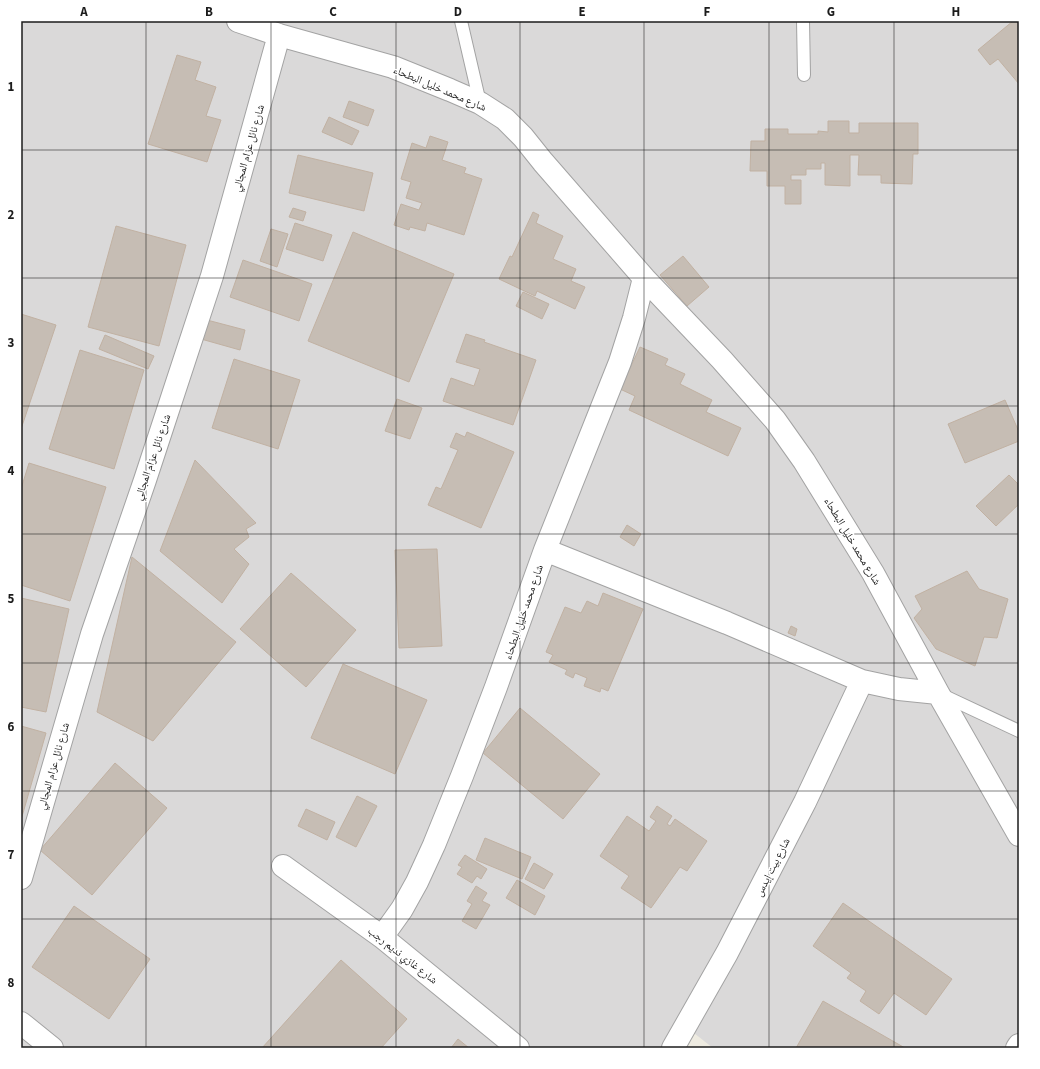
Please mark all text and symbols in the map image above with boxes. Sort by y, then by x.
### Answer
text: A [79,3,88,21]
text: B [205,3,213,21]
text: C [329,3,337,21]
text: D [454,3,462,21]
text: E [578,3,586,21]
text: F [704,3,711,21]
text: G [827,3,835,21]
text: H [952,3,960,21]
street label: شارع محمد خليل البطحاء [391,62,489,115]
text: 1 [8,78,15,96]
street label: شارع نائل عزام المجالي [229,103,269,194]
text: 2 [8,206,15,224]
text: 3 [8,334,15,352]
street label: شارع نائل عزام المجالي [131,412,175,503]
text: 4 [8,462,15,480]
street label: شارع محمد خليل البطحاء [820,495,885,588]
street label: شارع محمد خليل البطحاء [500,563,547,662]
text: 5 [8,590,15,608]
text: 6 [8,718,15,736]
street label: شارع نائل عزام المجالي [34,721,74,812]
street label: شارع بيت إيدس [751,835,794,899]
text: 7 [8,846,15,864]
street label: شارع غازي نديم رجب [364,923,441,988]
text: 8 [8,974,15,992]

